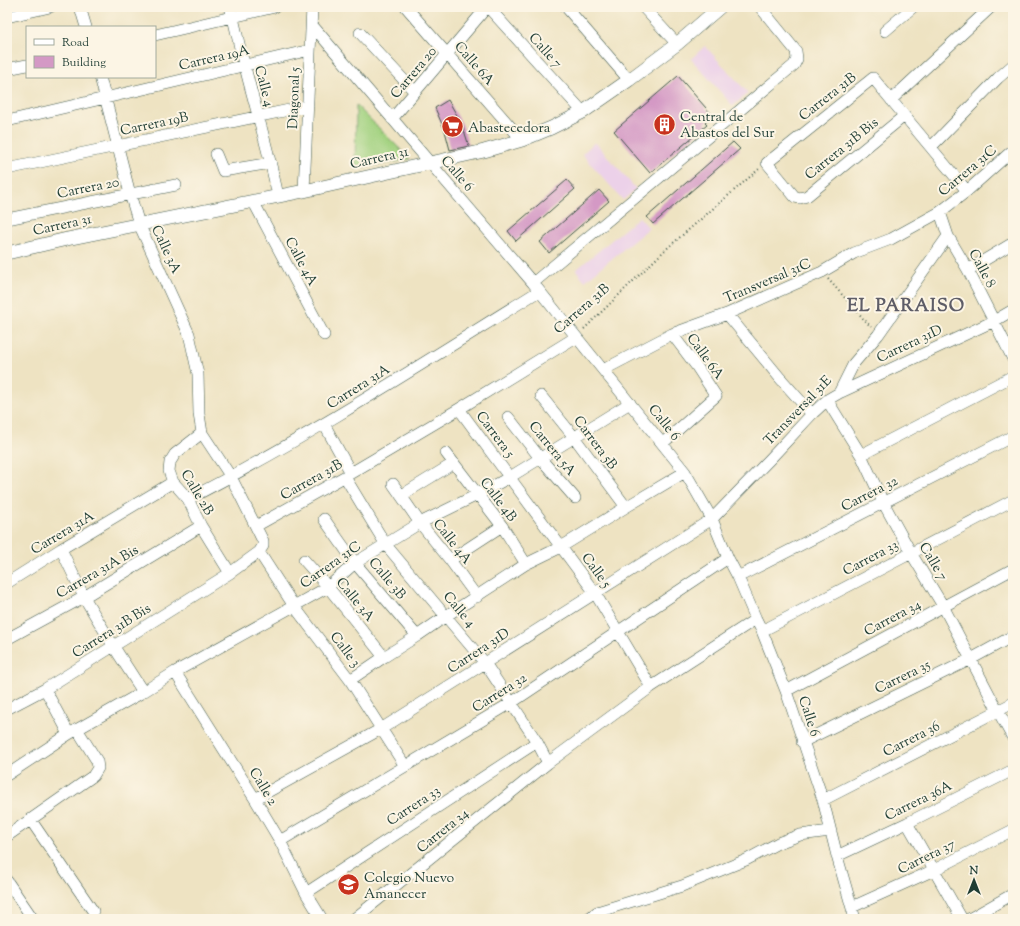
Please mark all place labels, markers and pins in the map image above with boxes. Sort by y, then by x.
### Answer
place label: Central de Abastos del Sur [680,108,775,144]
building icon: Central de Abastos del Sur [651,111,677,137]
supermarket icon: Abastecedora [440,114,466,140]
place label: Abastecedora [468,119,551,139]
place label: Colegio Nuevo Amanecer [364,869,455,905]
school or university icon: Colegio Nuevo Amanecer [335,872,361,898]

